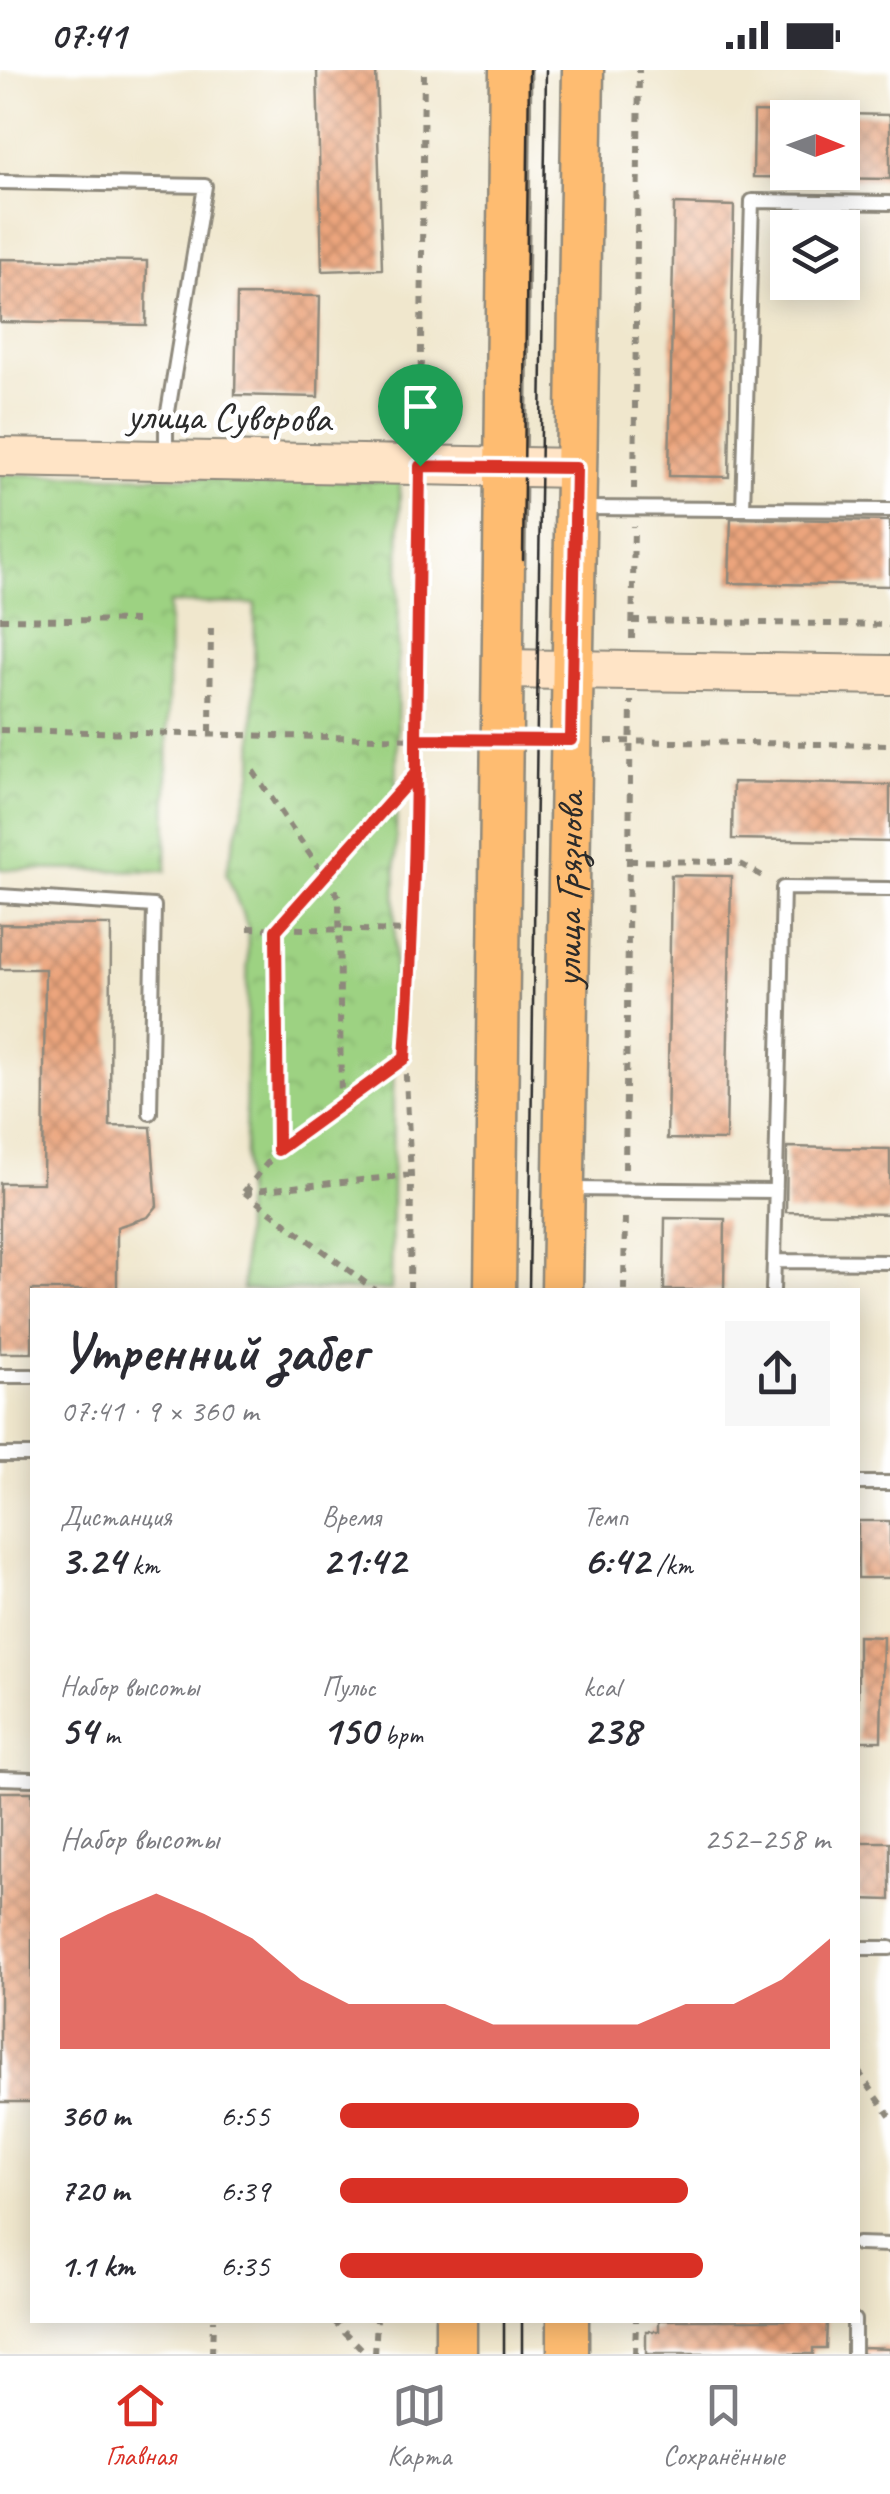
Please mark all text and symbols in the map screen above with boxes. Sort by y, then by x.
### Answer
text: 07:41 [50,12,126,59]
north arrow [770,100,860,190]
map controls [770,100,860,300]
button: layers [770,210,860,300]
pin [378,364,463,467]
icon: arrive [393,379,448,434]
street label: улица Суворова [125,390,334,444]
street label: улица Грязнова [542,789,596,990]
text: Утренний забег [60,1317,367,1387]
button: share [725,1321,830,1426]
text: 07:41 · 9 × 360 m [60,1390,258,1431]
text: Дистанция [60,1499,172,1534]
text: Время [322,1499,381,1534]
text: Темп [583,1499,628,1534]
text: 3.24 [60,1534,125,1587]
text: 21:42 [322,1534,406,1587]
text: 6:42 [583,1534,649,1587]
text: km [125,1547,159,1582]
text: /km [649,1547,693,1582]
text: Набор высоты [60,1669,199,1704]
text: Пульс [322,1669,376,1704]
text: kcal [583,1669,620,1704]
text: 54 [60,1704,97,1757]
text: 150 [322,1704,378,1757]
text: 238 [583,1704,640,1757]
text: m [97,1717,120,1752]
text: bpm [378,1717,423,1752]
text: Набор высоты [60,1818,219,1859]
text: 252–258 m [704,1818,830,1859]
text: 360 m [60,2095,130,2136]
text: 6:55 [220,2095,270,2136]
text: 720 m [60,2170,129,2211]
text: 6:39 [220,2170,270,2211]
text: 1.1 km [60,2245,134,2286]
text: 6:35 [220,2245,270,2286]
tab: Главная [106,2378,176,2473]
tab: Карта [387,2378,451,2473]
tab: Сохранённые [663,2378,784,2473]

